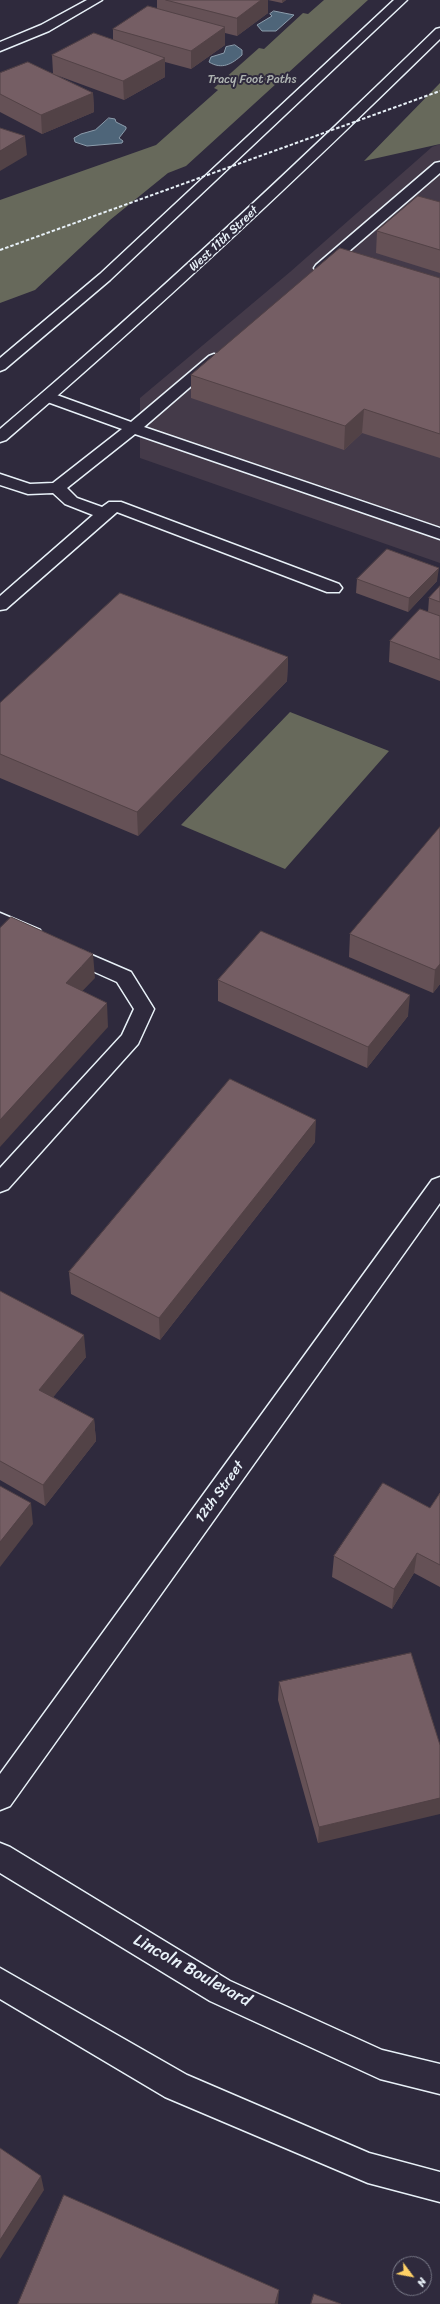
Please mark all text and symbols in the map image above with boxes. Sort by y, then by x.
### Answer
park label: Tracy Foot Paths [208,73,296,87]
street label: West 11th Street [186,203,262,275]
street label: 12th Street [192,1458,248,1526]
street label: Lincoln Boulevard [130,1930,254,2012]
north arrow [392,2256,432,2296]
text: N [412,2274,432,2290]

